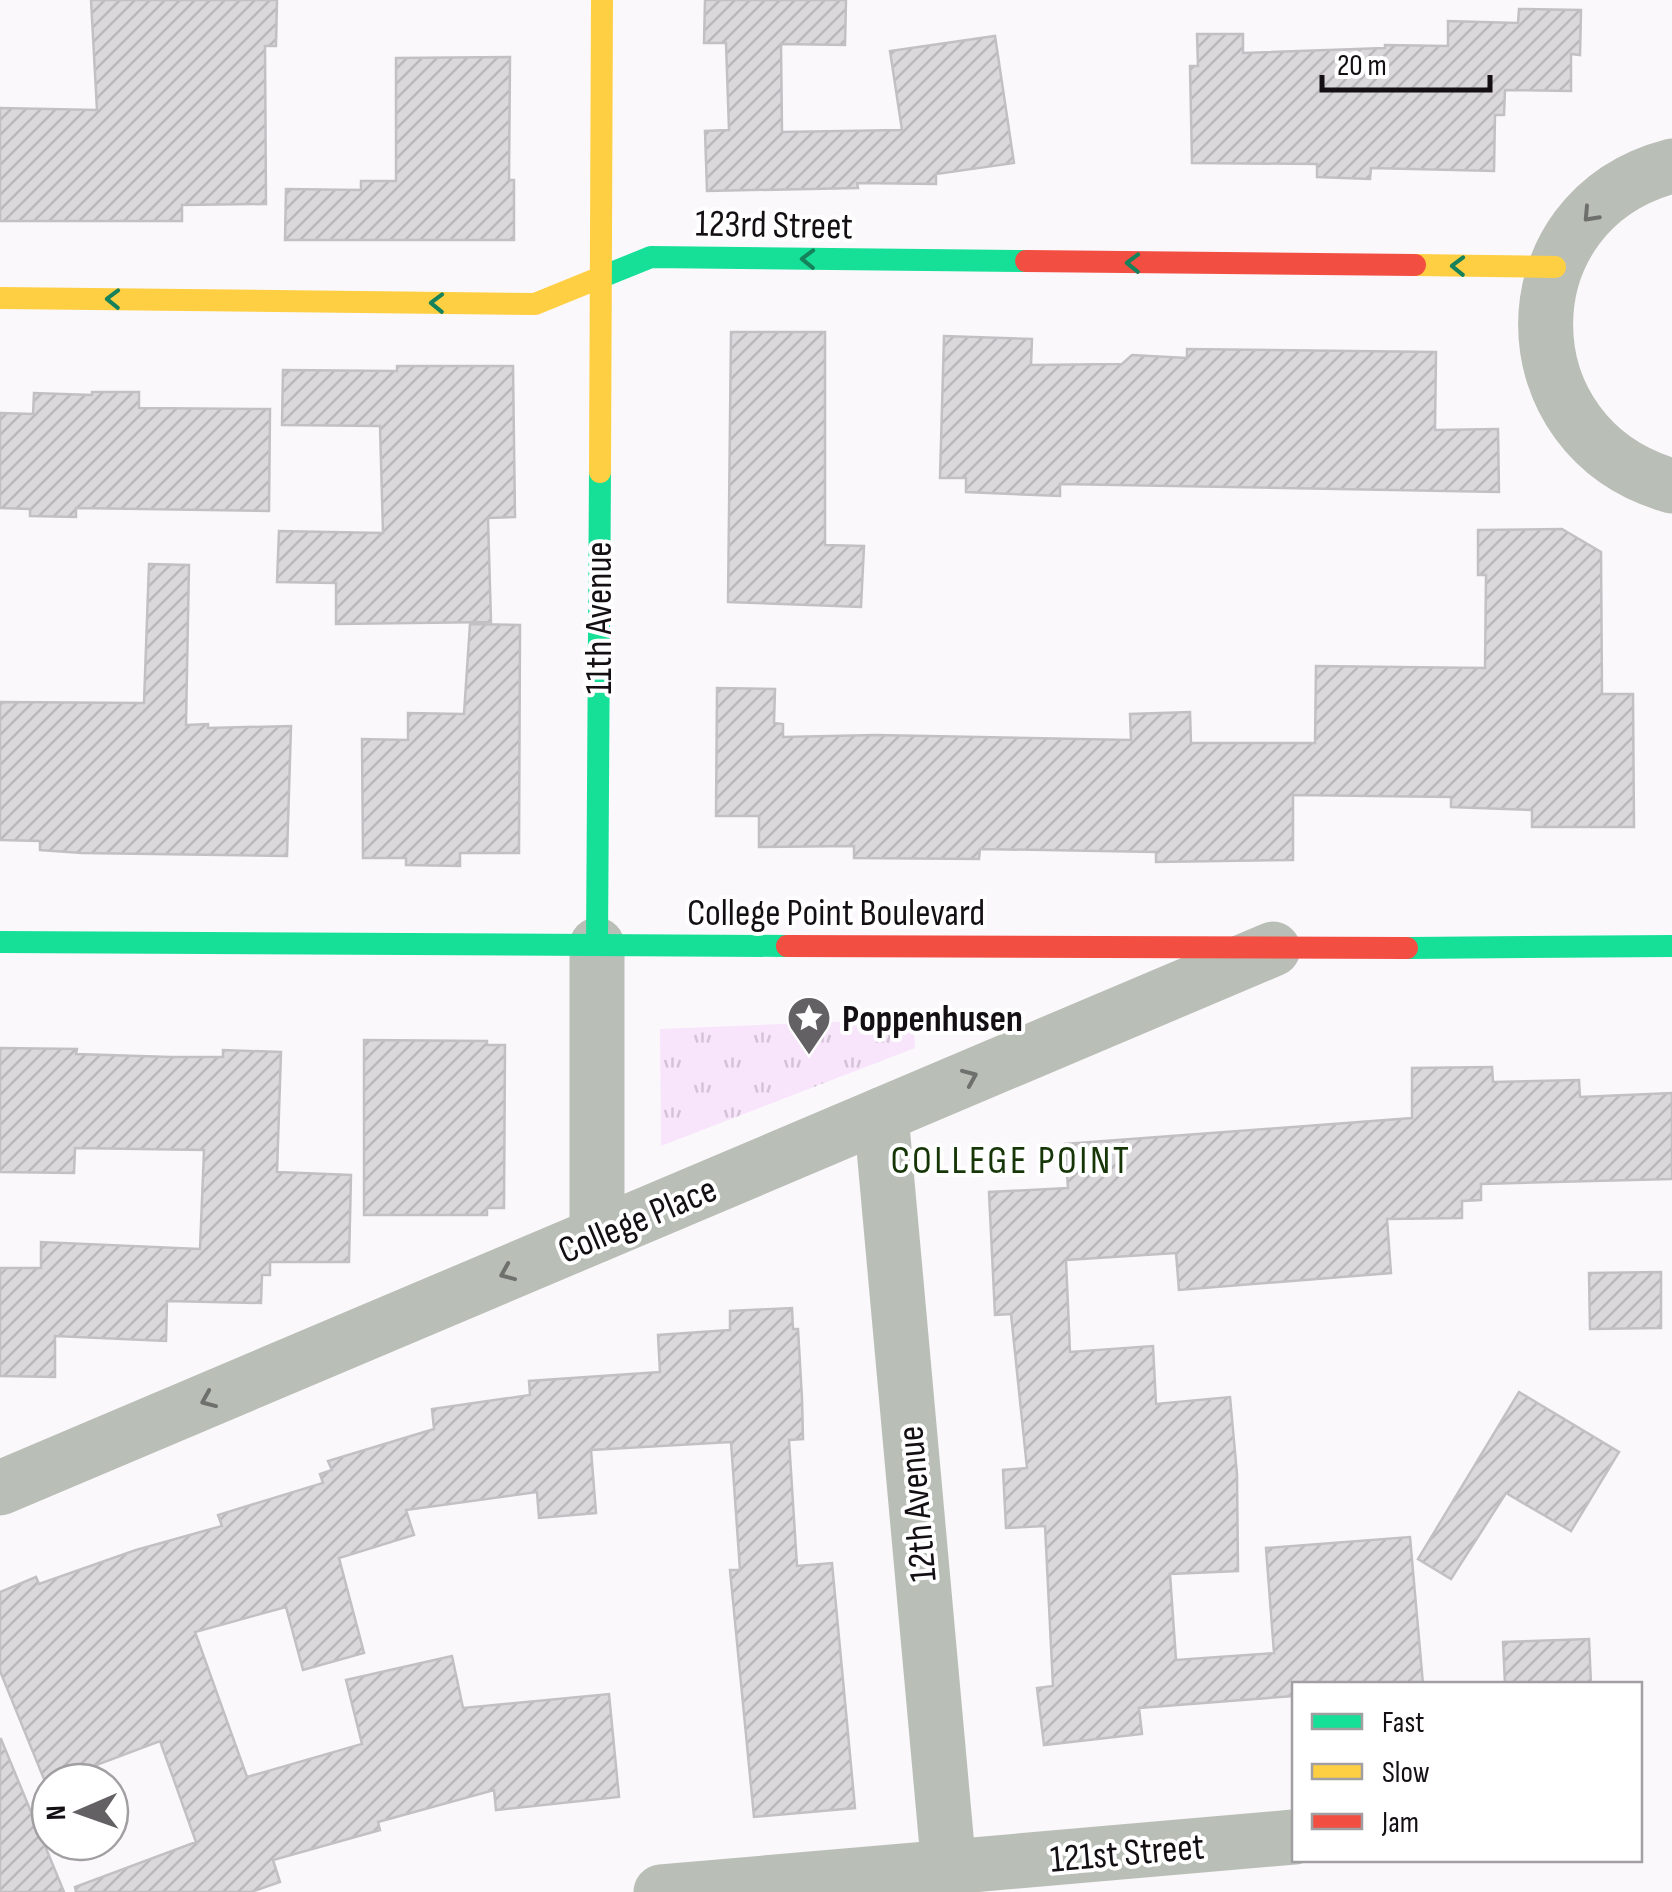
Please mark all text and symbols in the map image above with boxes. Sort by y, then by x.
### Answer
scale bar [1322,30,1490,92]
text: 20 m [1337,48,1387,84]
street label: 123rd Street [695,202,853,249]
one-way arrow [1584,203,1602,222]
one-way arrow [799,248,814,270]
one-way arrow [1124,252,1140,274]
one-way arrow [1449,255,1464,277]
one-way arrow [104,289,120,310]
one-way arrow [429,292,444,314]
street label: 11th Avenue [577,541,622,695]
street label: College Point Boulevard [687,891,985,936]
place icon: Poppenhusen [786,995,832,1056]
place label: Poppenhusen [842,997,1023,1042]
one-way arrow [960,1069,978,1089]
district label: COLLEGE POINT [890,1137,1132,1185]
street label: College Place [552,1167,724,1274]
one-way arrow [500,1262,517,1282]
one-way arrow [200,1388,218,1408]
street label: 12th Avenue [888,1424,947,1584]
legend [1292,1682,1642,1862]
text: Fast [1382,1705,1424,1741]
text: Slow [1382,1755,1430,1791]
north arrow [30,1762,130,1862]
text: N [40,1805,73,1821]
text: Jam [1381,1805,1419,1841]
street label: 121st Street [1048,1824,1206,1883]

